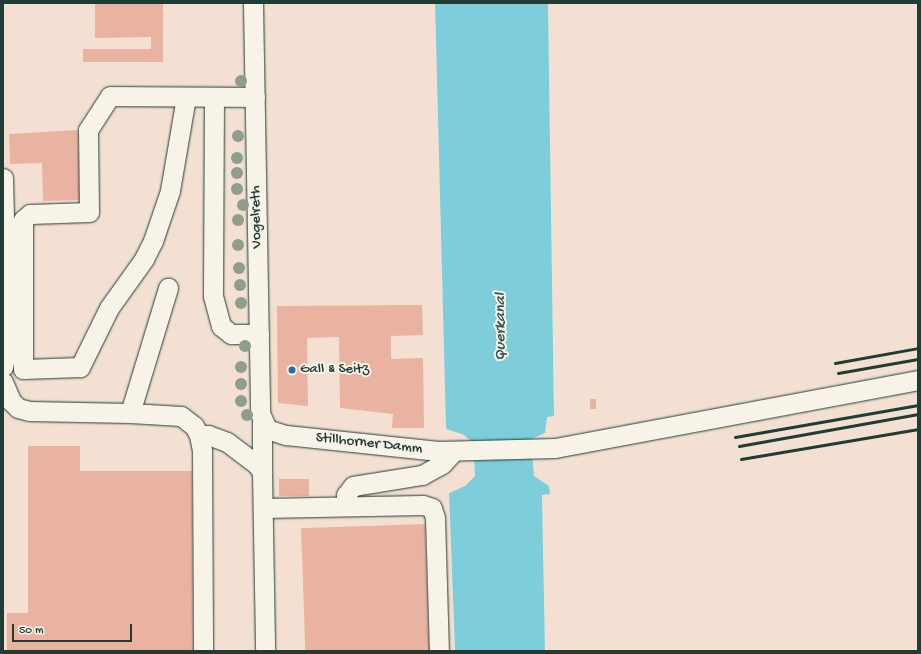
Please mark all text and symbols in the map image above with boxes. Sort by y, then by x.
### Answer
street label: Vogelreth [247,185,267,249]
water label: Querkanal [492,293,512,361]
place label: Gall & Seitz [300,361,369,379]
marker: Gall & Seitz [287,365,297,375]
street label: Stillhorner Damm [315,429,423,459]
scale bar [14,616,134,642]
text: 50 m [19,624,44,638]

